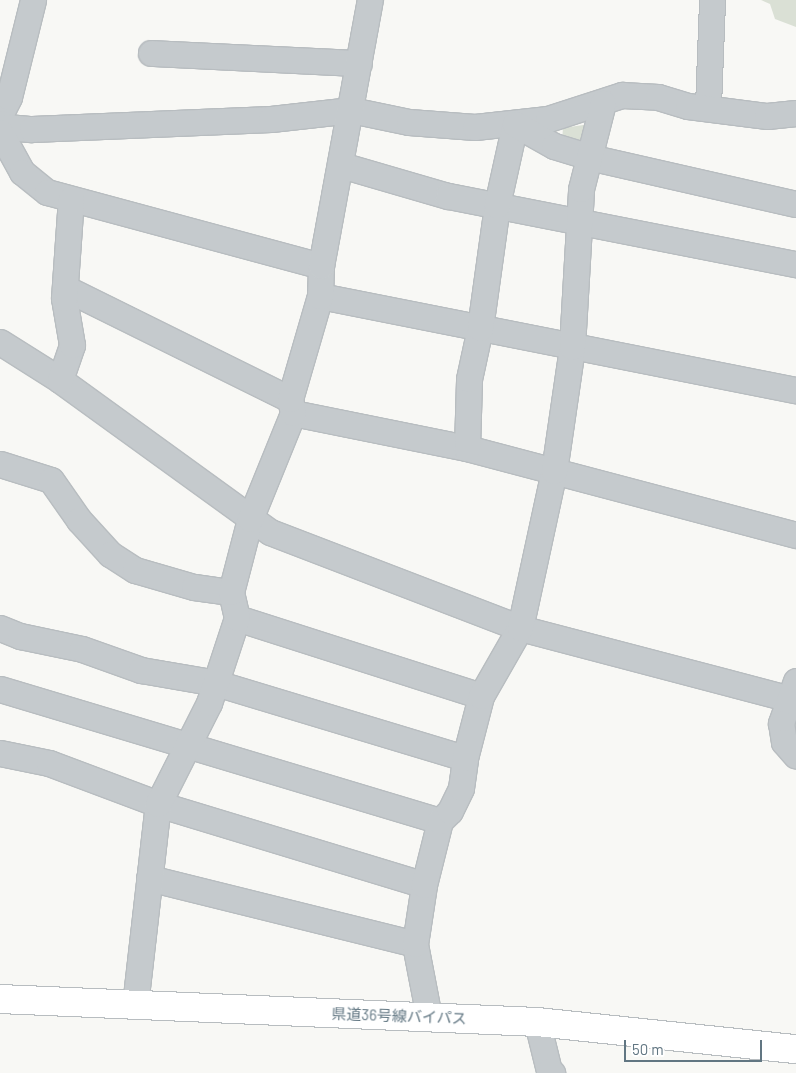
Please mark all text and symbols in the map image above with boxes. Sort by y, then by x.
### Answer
street label: 県道36号線バイパス [331,1005,467,1027]
scale bar [626,1030,764,1062]
text: 50 m [632,1040,664,1058]

